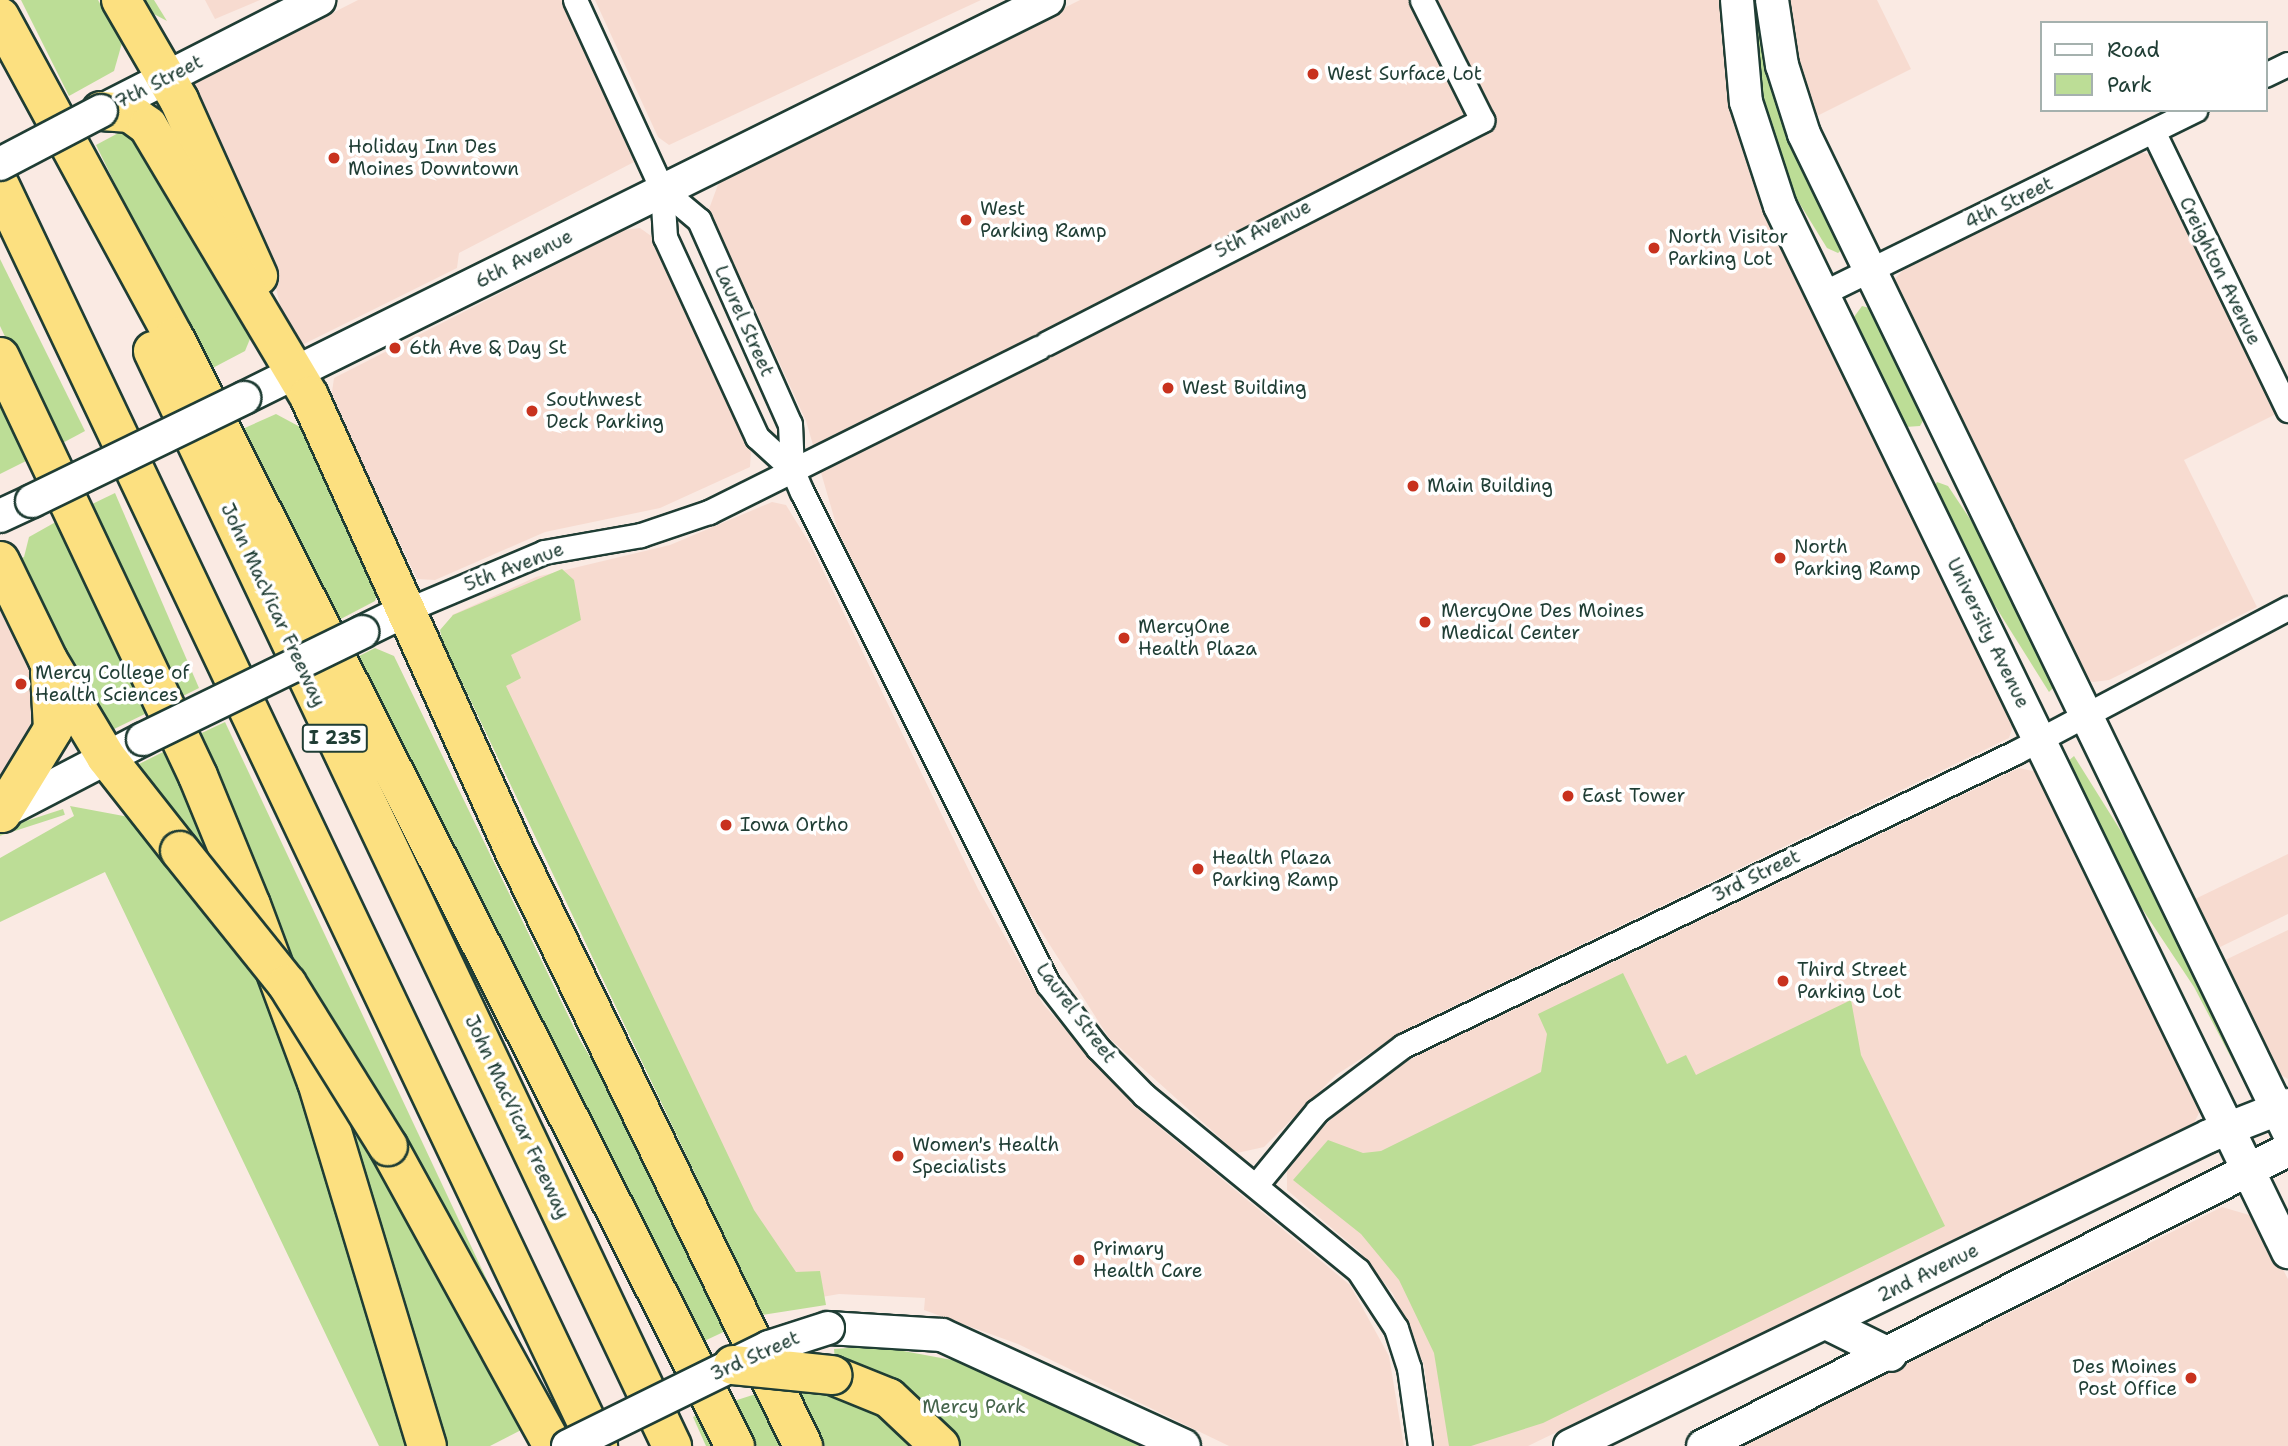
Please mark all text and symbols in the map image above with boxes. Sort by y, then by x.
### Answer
legend [2039,21,2267,112]
text: Road [2107,36,2160,64]
street label: 7th Street [111,50,207,114]
place label: West Surface Lot [1327,63,1482,85]
marker: West Surface Lot [1305,66,1321,82]
text: Park [2107,71,2152,99]
place label: Holiday Inn Des Moines Downtown [348,136,519,180]
marker: Holiday Inn Des Moines Downtown [326,150,342,166]
street label: 4th Street [1961,172,2057,234]
street label: Creighton Avenue [2174,193,2266,349]
street label: 5th Avenue [1211,195,1315,263]
place label: West Parking Ramp [980,198,1107,242]
marker: West Parking Ramp [958,212,974,228]
street label: 6th Avenue [471,225,577,293]
place label: North Visitor Parking Lot [1668,226,1788,270]
marker: North Visitor Parking Lot [1646,240,1662,256]
street label: Laurel Street [709,262,779,380]
place label: 6th Ave & Day St [409,337,567,359]
marker: 6th Ave & Day St [387,340,403,356]
place label: West Building [1182,377,1307,399]
marker: West Building [1160,380,1176,396]
place label: Southwest Deck Parking [546,389,664,433]
marker: Southwest Deck Parking [524,403,540,419]
place label: Main Building [1427,475,1553,497]
marker: Main Building [1405,478,1421,494]
street label: John MacVicar Freeway [216,500,330,710]
place label: North Parking Ramp [1794,536,1921,580]
street label: 5th Avenue [461,538,567,596]
marker: North Parking Ramp [1772,550,1788,566]
street label: University Avenue [1942,554,2034,712]
place label: MercyOne Des Moines Medical Center [1441,600,1644,644]
marker: MercyOne Des Moines Medical Center [1415,612,1435,632]
place label: MercyOne Health Plaza [1138,616,1257,660]
marker: MercyOne Health Plaza [1116,630,1132,646]
place label: Mercy College of Health Sciences [35,662,190,706]
marker: Mercy College of Health Sciences [13,676,29,692]
road number: I 235 [302,724,368,752]
place label: East Tower [1582,785,1686,807]
marker: East Tower [1560,788,1576,804]
place label: Iowa Ortho [740,814,848,836]
marker: Iowa Ortho [718,817,734,833]
street label: 3rd Street [1708,845,1804,907]
place label: Health Plaza Parking Ramp [1212,847,1339,891]
marker: Health Plaza Parking Ramp [1190,861,1206,877]
street label: Laurel Street [1031,959,1121,1067]
place label: Third Street Parking Lot [1797,959,1907,1003]
marker: Third Street Parking Lot [1775,973,1791,989]
street label: John MacVicar Freeway [460,1012,574,1222]
place label: Women's Health Specialists [912,1134,1059,1178]
marker: Women's Health Specialists [890,1148,906,1164]
place label: Primary Health Care [1093,1238,1203,1282]
street label: 2nd Avenue [1874,1239,1982,1307]
marker: Primary Health Care [1071,1252,1087,1268]
street label: 3rd Street [707,1326,803,1386]
place label: Des Moines Post Office [2072,1356,2177,1400]
marker: Des Moines Post Office [2183,1370,2199,1386]
park label: Mercy Park [922,1396,1026,1418]

